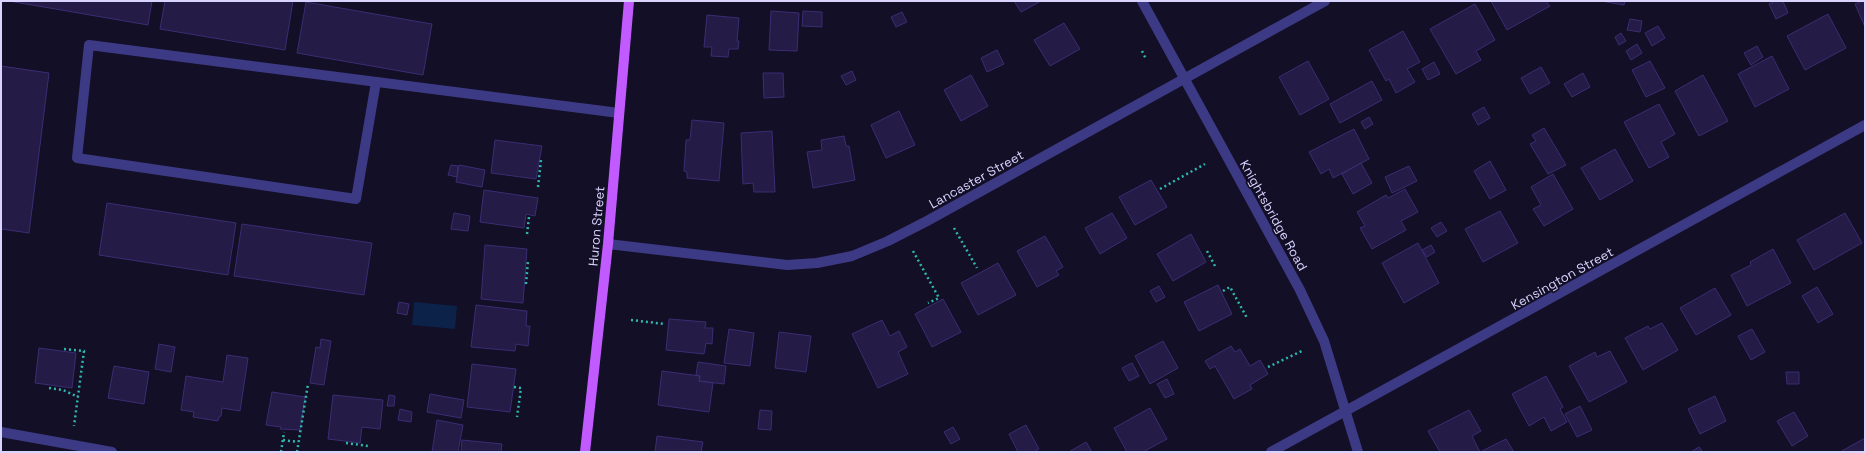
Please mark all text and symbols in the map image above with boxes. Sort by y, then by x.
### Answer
street label: Lancaster Street [926,146,1027,213]
street label: Knightsbridge Road [1236,157,1311,274]
street label: Huron Street [585,185,608,267]
street label: Kensington Street [1508,243,1616,314]

